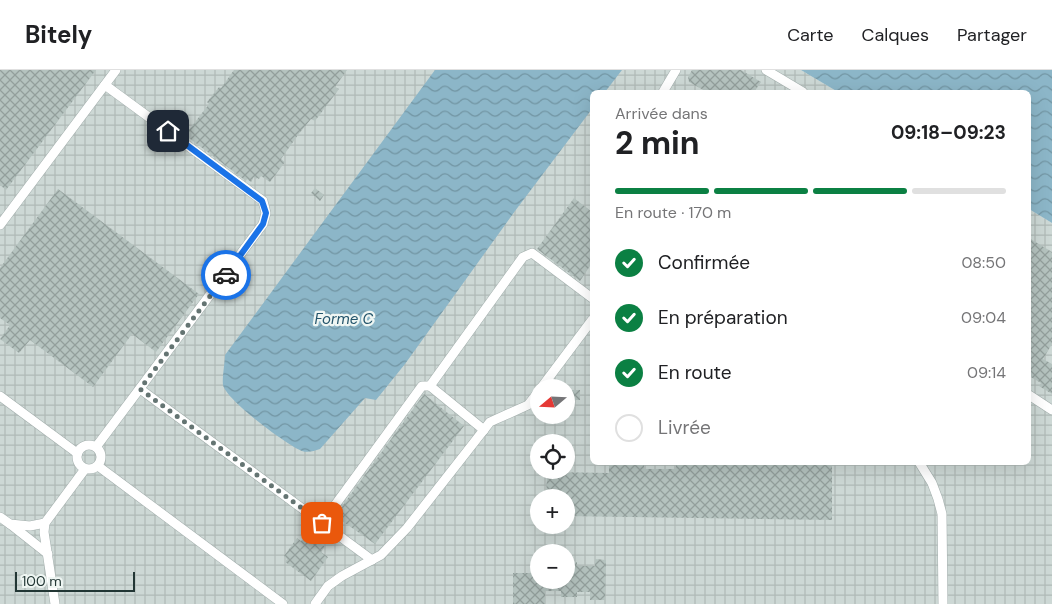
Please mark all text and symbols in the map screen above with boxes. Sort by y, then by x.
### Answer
text: Bitely [25,19,92,50]
text: Carte [787,23,834,47]
text: Calques [862,23,929,47]
text: Partager [957,23,1027,47]
text: Arrivée dans [615,103,708,124]
pin [147,110,189,152]
icon: home [154,117,182,145]
text: 09:18–09:23 [891,120,1006,145]
text: 2 min [615,122,700,164]
text: En route · 170 m [615,202,731,223]
icon: check [615,249,643,277]
courier [201,250,251,300]
text: Confirmée [658,250,750,275]
text: 08:50 [961,252,1006,273]
icon: car [212,261,240,289]
icon: check [615,304,643,332]
text: En préparation [658,305,788,330]
text: 09:04 [961,307,1006,328]
water label: Forme C [315,309,374,329]
icon: check [615,359,643,387]
text: En route [658,360,732,385]
text: 09:14 [967,362,1006,383]
north arrow [530,379,575,424]
map controls [530,379,575,589]
text: Livrée [658,415,711,440]
button: locate [530,434,575,479]
button: + [530,489,575,534]
pin [301,502,343,544]
icon: bag [308,509,336,537]
button: − [530,544,575,589]
scale bar [15,569,135,592]
text: 100 m [22,572,62,590]

